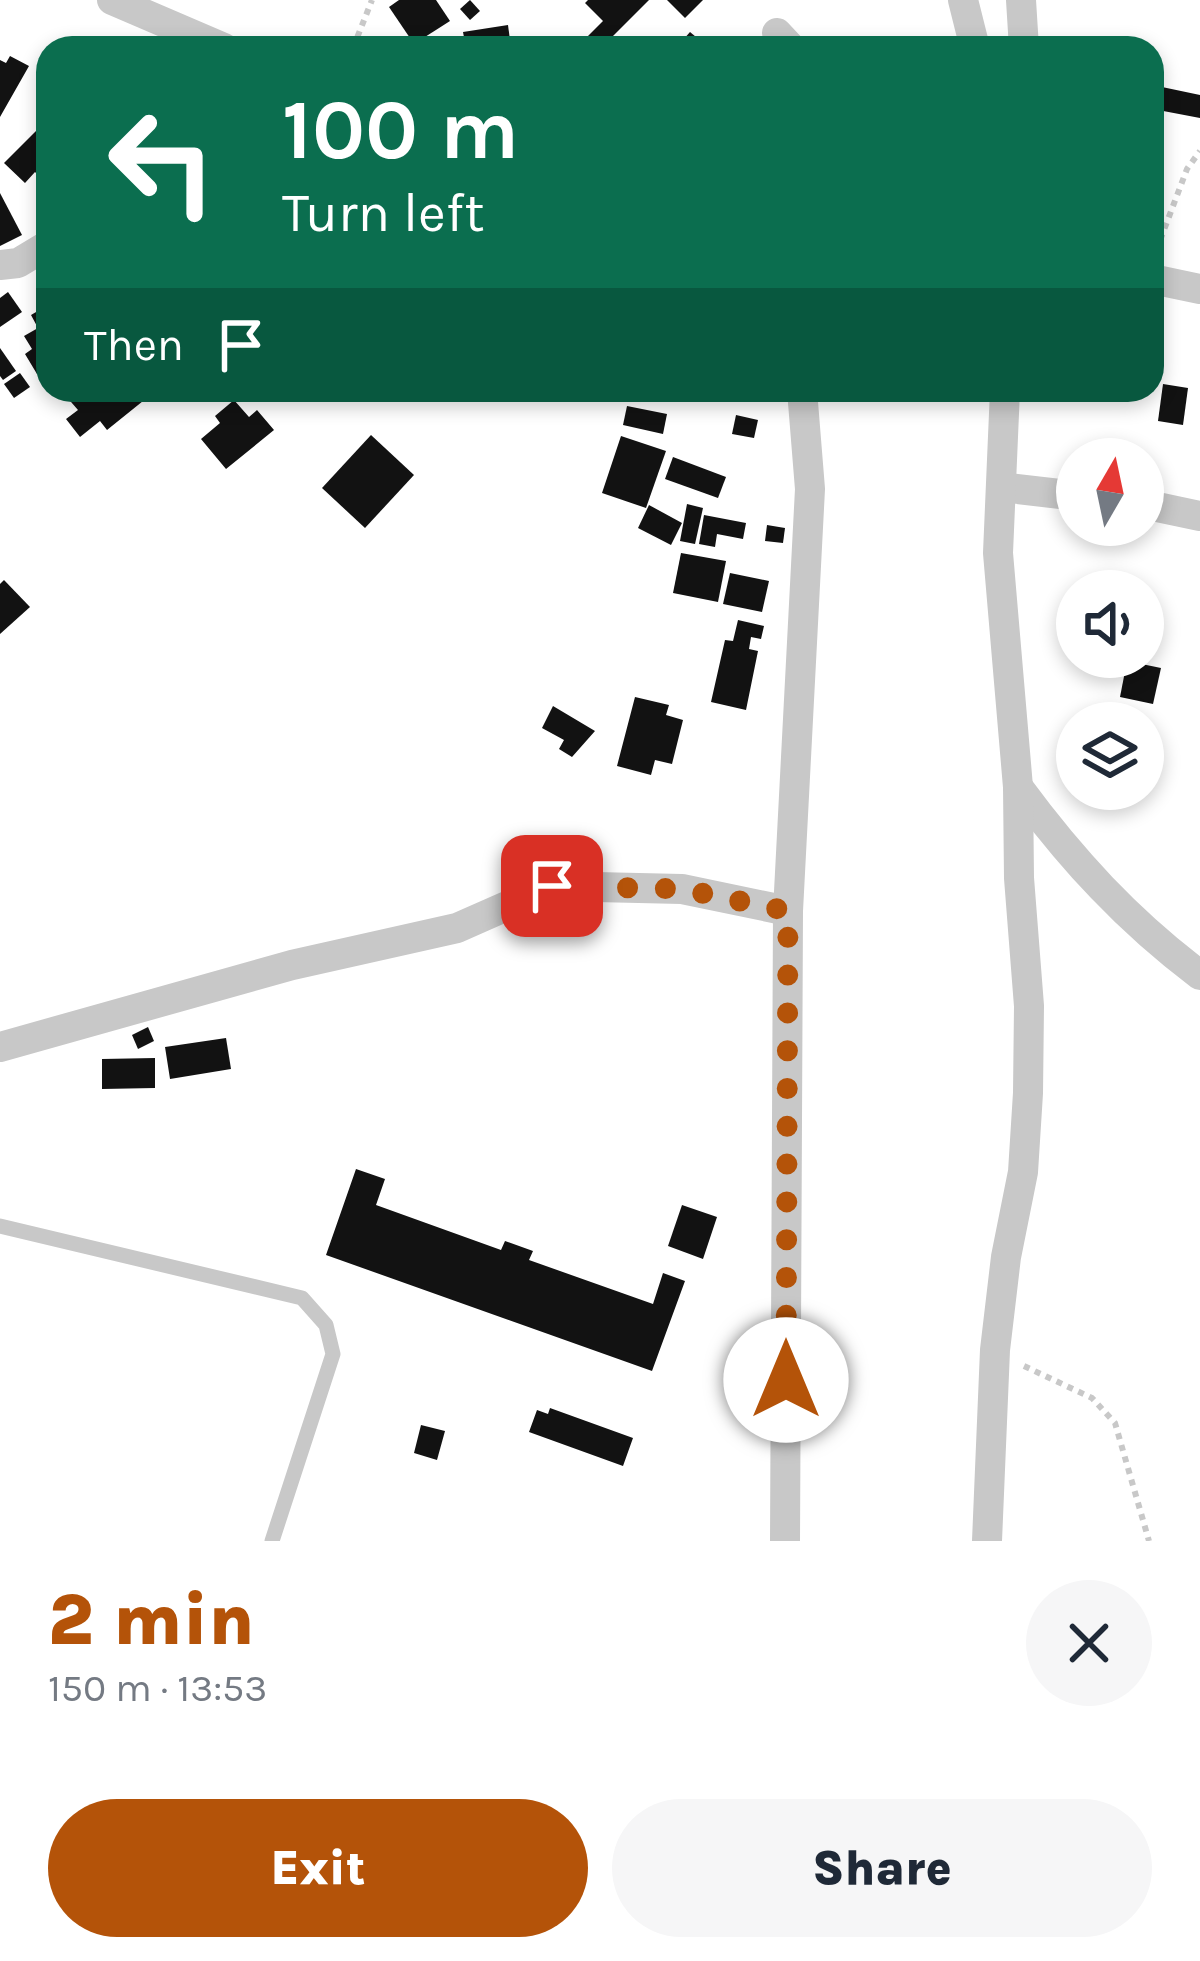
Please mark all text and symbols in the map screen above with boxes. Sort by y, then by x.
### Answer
text: 100 m [282,81,519,179]
icon: left [84,84,240,240]
text: Turn left [282,181,485,245]
icon: arrive [208,312,274,378]
text: Then [84,319,184,371]
north arrow [1056,438,1164,546]
map controls [1056,438,1164,810]
button: sound [1056,570,1164,678]
button: layers [1056,702,1164,810]
pin [501,835,603,937]
icon: arrive [519,853,585,919]
position arrow [723,1317,849,1443]
text: 2 min [48,1578,254,1662]
button: close [1026,1580,1152,1706]
text: 150 m · 13:53 [48,1665,267,1711]
button: Exit [48,1799,588,1937]
button: Share [612,1799,1152,1937]

